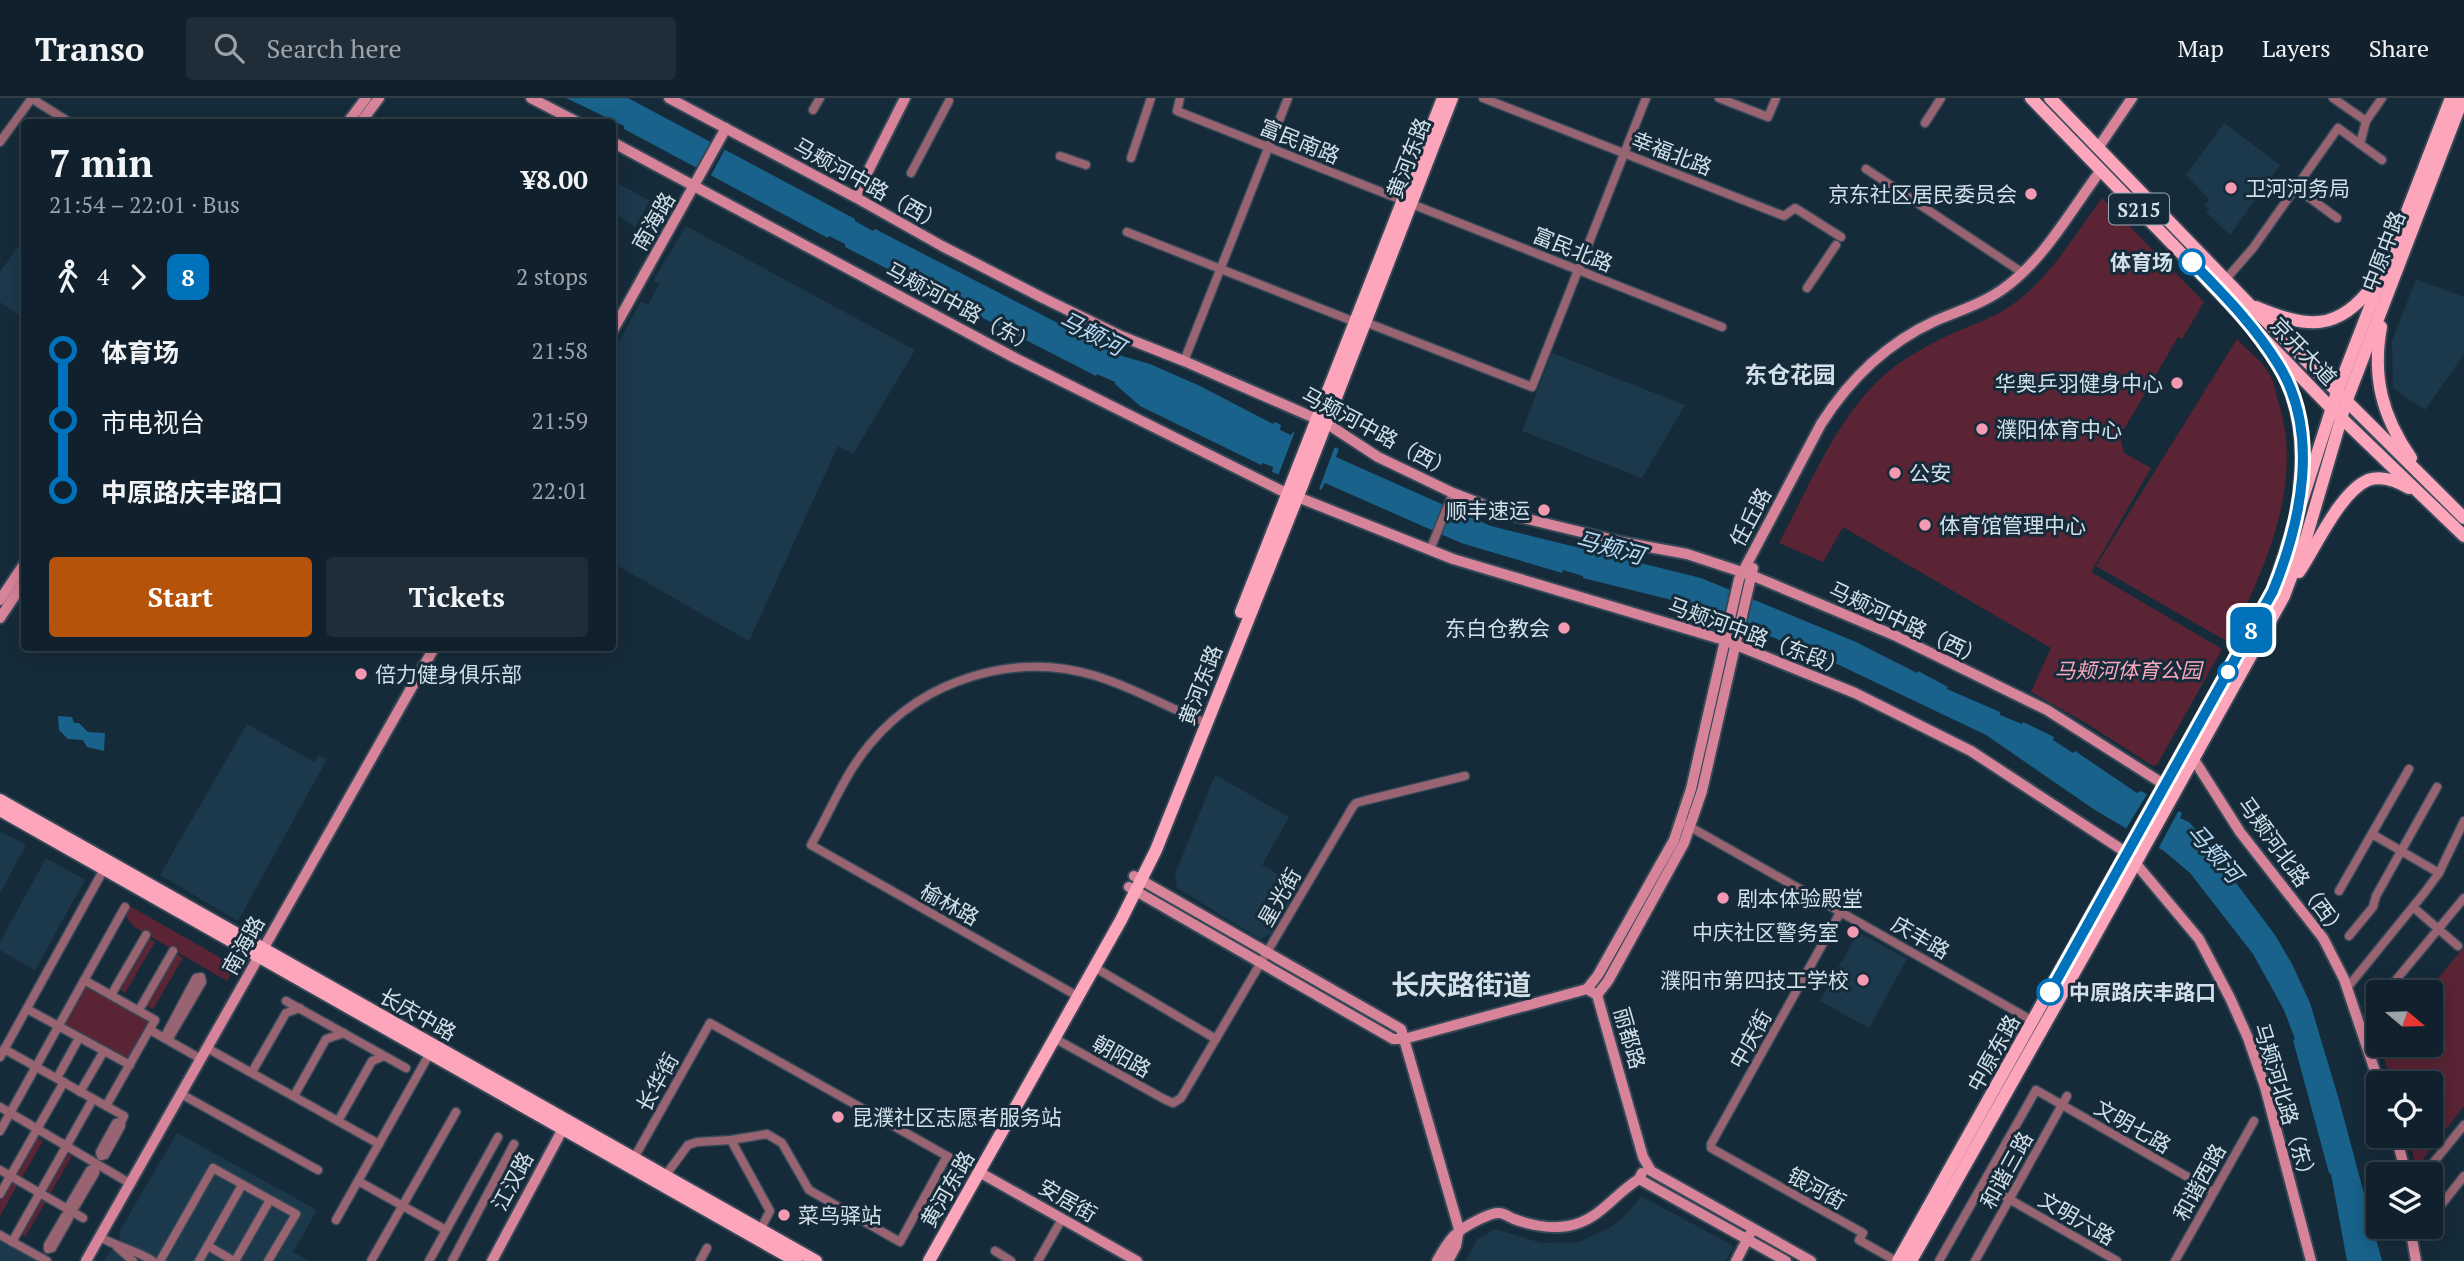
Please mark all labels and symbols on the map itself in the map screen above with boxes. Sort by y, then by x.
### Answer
street label: 富民南路 [1256,112,1344,170]
street label: 黄河东路 [1380,114,1436,202]
street label: 幸福北路 [1628,125,1716,181]
street label: 马颊河中路（西） [789,131,949,237]
place label: 卫河河务局 [2245,174,2350,202]
place label: 京东社区居民委员会 [1828,180,2017,208]
marker: 卫河河务局 [2223,180,2239,196]
marker: 京东社区居民委员会 [2023,186,2039,202]
street label: 南海路 [625,187,681,255]
road number: S215 [2109,194,2169,225]
street label: 中原中路 [2355,207,2411,295]
street label: 富民北路 [1529,220,1617,278]
place label: 体育场 [2110,248,2173,276]
marker: 体育场 [2179,249,2205,275]
street label: 马颊河中路（东） [881,255,1043,359]
water label: 马颊河 [1054,304,1133,364]
street label: 京开大道 [2265,311,2343,391]
district label: 东仓花园 [1744,359,1836,390]
place label: 华奥乒羽健身中心 [1995,369,2163,397]
marker: 华奥乒羽健身中心 [2169,375,2185,391]
street label: 马颊河中路（西） [1297,380,1459,484]
place label: 濮阳体育中心 [1996,415,2122,443]
marker: 濮阳体育中心 [1974,421,1990,437]
place label: 公安 [1909,459,1951,487]
marker: 公安 [1887,465,1903,481]
street label: 任丘路 [1723,483,1777,551]
place label: 顺丰速运 [1446,496,1530,524]
marker: 顺丰速运 [1536,502,1552,518]
place label: 体育馆管理中心 [1939,511,2086,539]
marker: 体育馆管理中心 [1917,517,1933,533]
water label: 马颊河 [1573,523,1651,572]
street label: 马颊河中路（西） [1825,575,1989,671]
street label: 马颊河中路（东段） [1664,591,1852,681]
line badge: 8 [2228,607,2274,653]
place label: 东白仓教会 [1445,614,1550,642]
marker: 东白仓教会 [1556,620,1572,636]
street label: 黄河东路 [1172,641,1228,729]
park label: 马颊河体育公园 [2055,656,2204,684]
place label: 倍力健身俱乐部 [375,660,522,688]
unlabelled marker [2218,662,2238,682]
marker: 倍力健身俱乐部 [353,666,369,682]
street label: 马颊河北路（西） [2232,791,2354,943]
water label: 马颊河 [2181,817,2252,892]
street label: 星光街 [1251,863,1307,931]
street label: 榆林路 [916,876,984,932]
place label: 剧本体验殿堂 [1737,884,1863,912]
marker: 剧本体验殿堂 [1715,890,1731,906]
street label: 庆丰路 [1887,909,1955,965]
street label: 南海路 [215,911,271,979]
place label: 中庆社区警务室 [1692,918,1839,946]
marker: 中庆社区警务室 [1845,924,1861,940]
district label: 长庆路街道 [1391,966,1531,1003]
place label: 濮阳市第四技工学校 [1660,966,1849,994]
marker: 濮阳市第四技工学校 [1855,972,1871,988]
place label: 中原路庆丰路口 [2069,978,2216,1006]
marker: 中原路庆丰路口 [2037,979,2063,1005]
north arrow [2366,980,2443,1057]
street label: 长庆中路 [374,981,462,1047]
street label: 丽都路 [1608,1004,1652,1072]
street label: 中庆街 [1722,1005,1778,1073]
street label: 中原东路 [1960,1009,2026,1097]
street label: 马颊河北路（东） [2248,1020,2324,1188]
street label: 朝阳路 [1088,1028,1156,1084]
street label: 长华街 [629,1048,685,1116]
street label: 文明七路 [2090,1093,2176,1159]
place label: 昆濮社区志愿者服务站 [852,1103,1062,1131]
marker: 昆濮社区志愿者服务站 [830,1109,846,1125]
street label: 和谐三路 [1973,1126,2039,1214]
street label: 和谐西路 [2166,1138,2232,1226]
street label: 黄河东路 [914,1146,980,1232]
street label: 江汉路 [485,1147,539,1215]
street label: 银河街 [1783,1160,1851,1216]
street label: 安居街 [1034,1172,1102,1228]
street label: 文明六路 [2034,1185,2120,1251]
place label: 菜鸟驿站 [798,1201,882,1229]
marker: 菜鸟驿站 [776,1207,792,1223]

